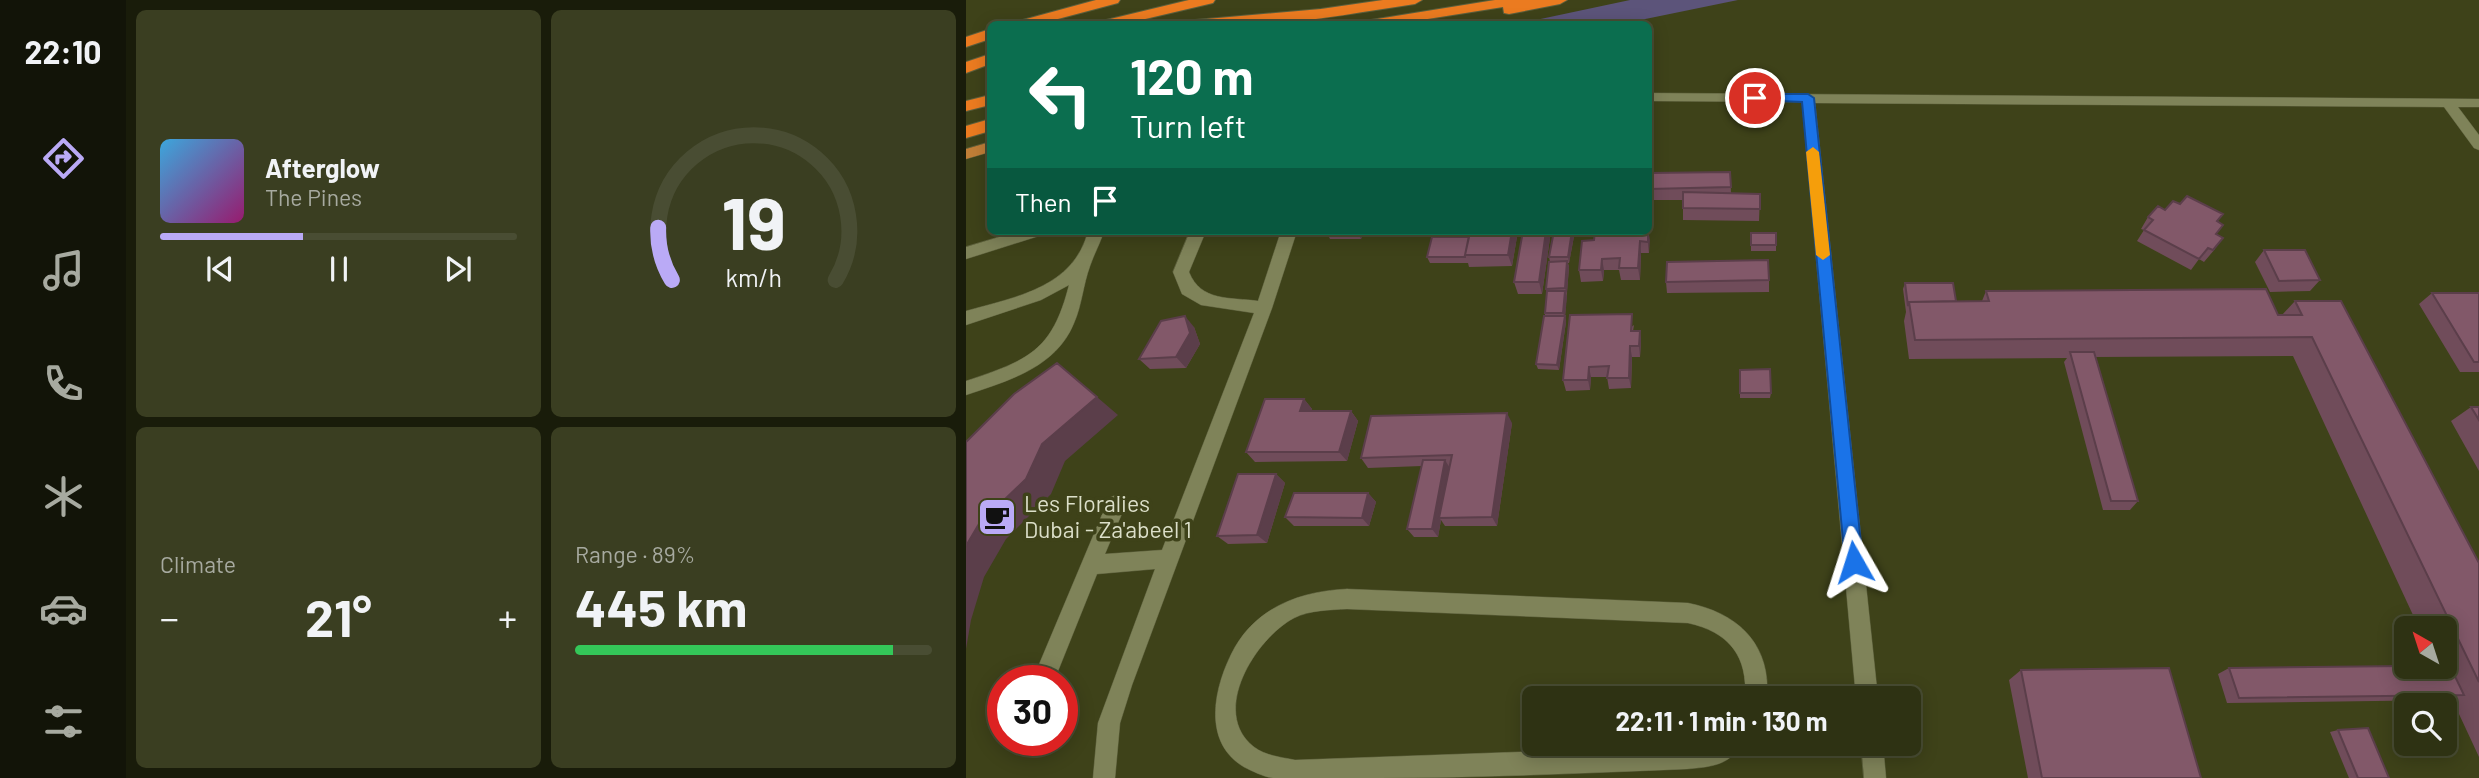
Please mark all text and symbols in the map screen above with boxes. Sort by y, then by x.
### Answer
text: 22:10 [24,32,102,70]
text: 120 m [1130,46,1253,105]
icon: left [1015,49,1106,140]
pin [1725,68,1785,128]
icon: arrive [1736,79,1774,117]
text: Turn left [1130,106,1247,144]
icon: directions [39,134,88,183]
text: Afterglow [265,152,380,183]
text: 19 [721,177,786,265]
icon: arrive [1086,182,1124,220]
text: The Pines [265,183,362,211]
text: Then [1015,186,1072,217]
icon: music [39,246,88,295]
icon: previous [201,250,239,288]
icon: pause [320,250,358,288]
icon: next [439,250,477,288]
text: km/h [725,262,782,292]
icon: phone [39,359,88,408]
icon: climate [39,472,88,521]
place label: Les Floralies Dubai - Za'abeel 1 [1024,489,1192,543]
cafe icon: Les Floralies Dubai - Za'abeel 1 [976,496,1018,538]
position arrow [1817,525,1891,599]
text: Range · 89% [575,540,695,568]
text: Climate [160,550,236,578]
text: 445 km [575,575,747,637]
icon: car [39,584,88,633]
text: 21° [305,585,372,647]
text: − [160,594,179,640]
text: + [498,594,517,640]
north arrow [2394,616,2457,679]
map controls [2394,616,2457,756]
speed limit sign: 30 [987,665,1078,756]
button: search [2394,693,2457,756]
icon: filters [39,697,88,746]
text: 22:11 · 1 min · 130 m [1615,705,1828,736]

